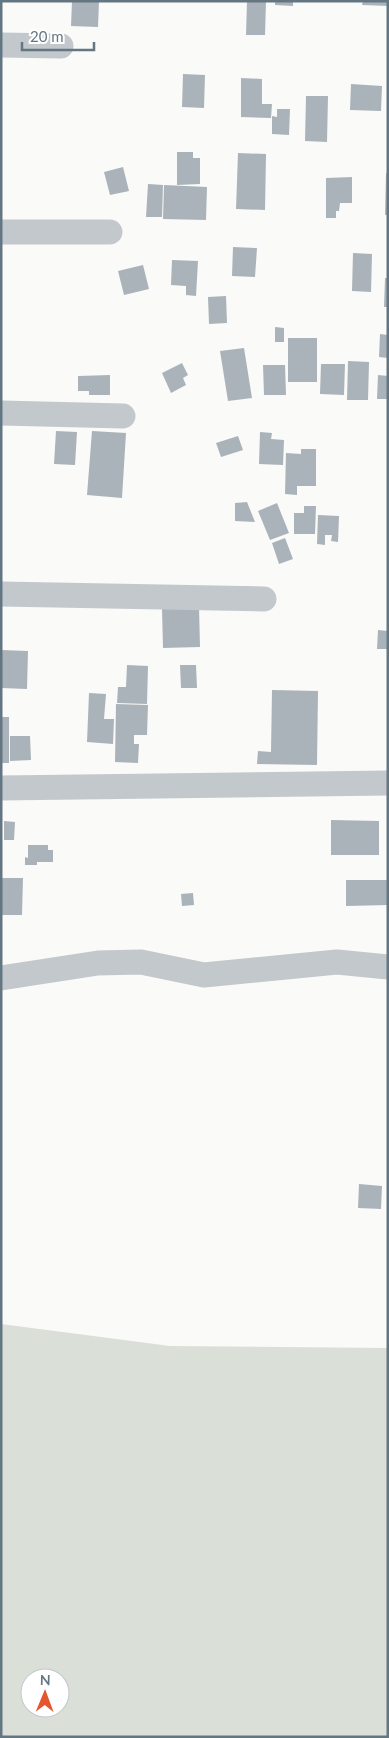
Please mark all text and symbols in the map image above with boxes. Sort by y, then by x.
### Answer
scale bar [22,20,95,52]
text: 20 m [30,27,64,45]
north arrow [20,1668,70,1718]
text: N [40,1671,51,1688]

